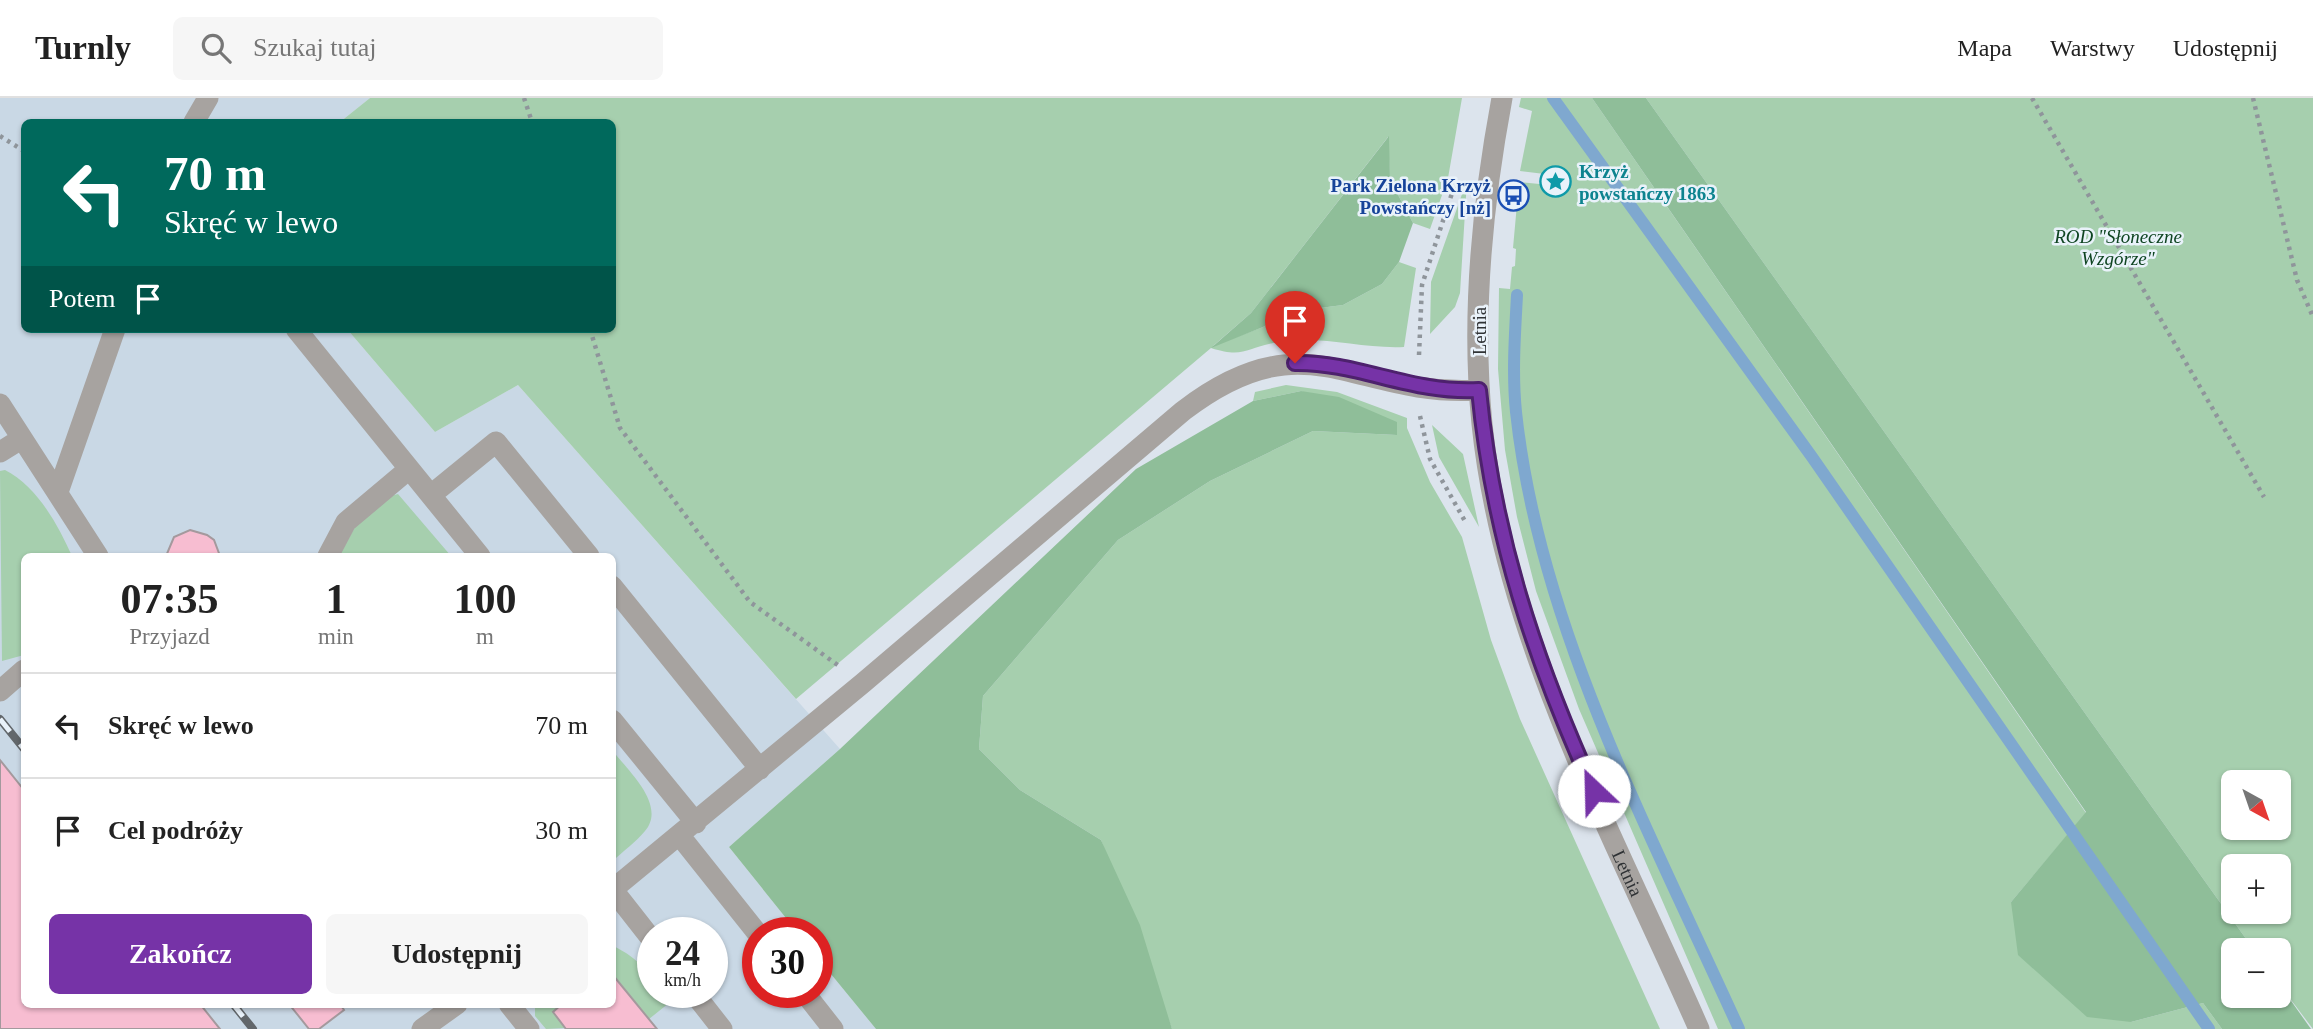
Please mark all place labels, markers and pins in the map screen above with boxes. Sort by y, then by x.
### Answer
place label: Krzyż powstańczy 1863 [1579,161,1716,204]
place icon: Krzyż powstańczy 1863 [1539,165,1573,199]
place label: Park Zielona Krzyż Powstańczy [nż] [1331,175,1492,218]
bus stop icon: Park Zielona Krzyż Powstańczy [nż] [1497,179,1531,213]
pin [1265,291,1325,363]

